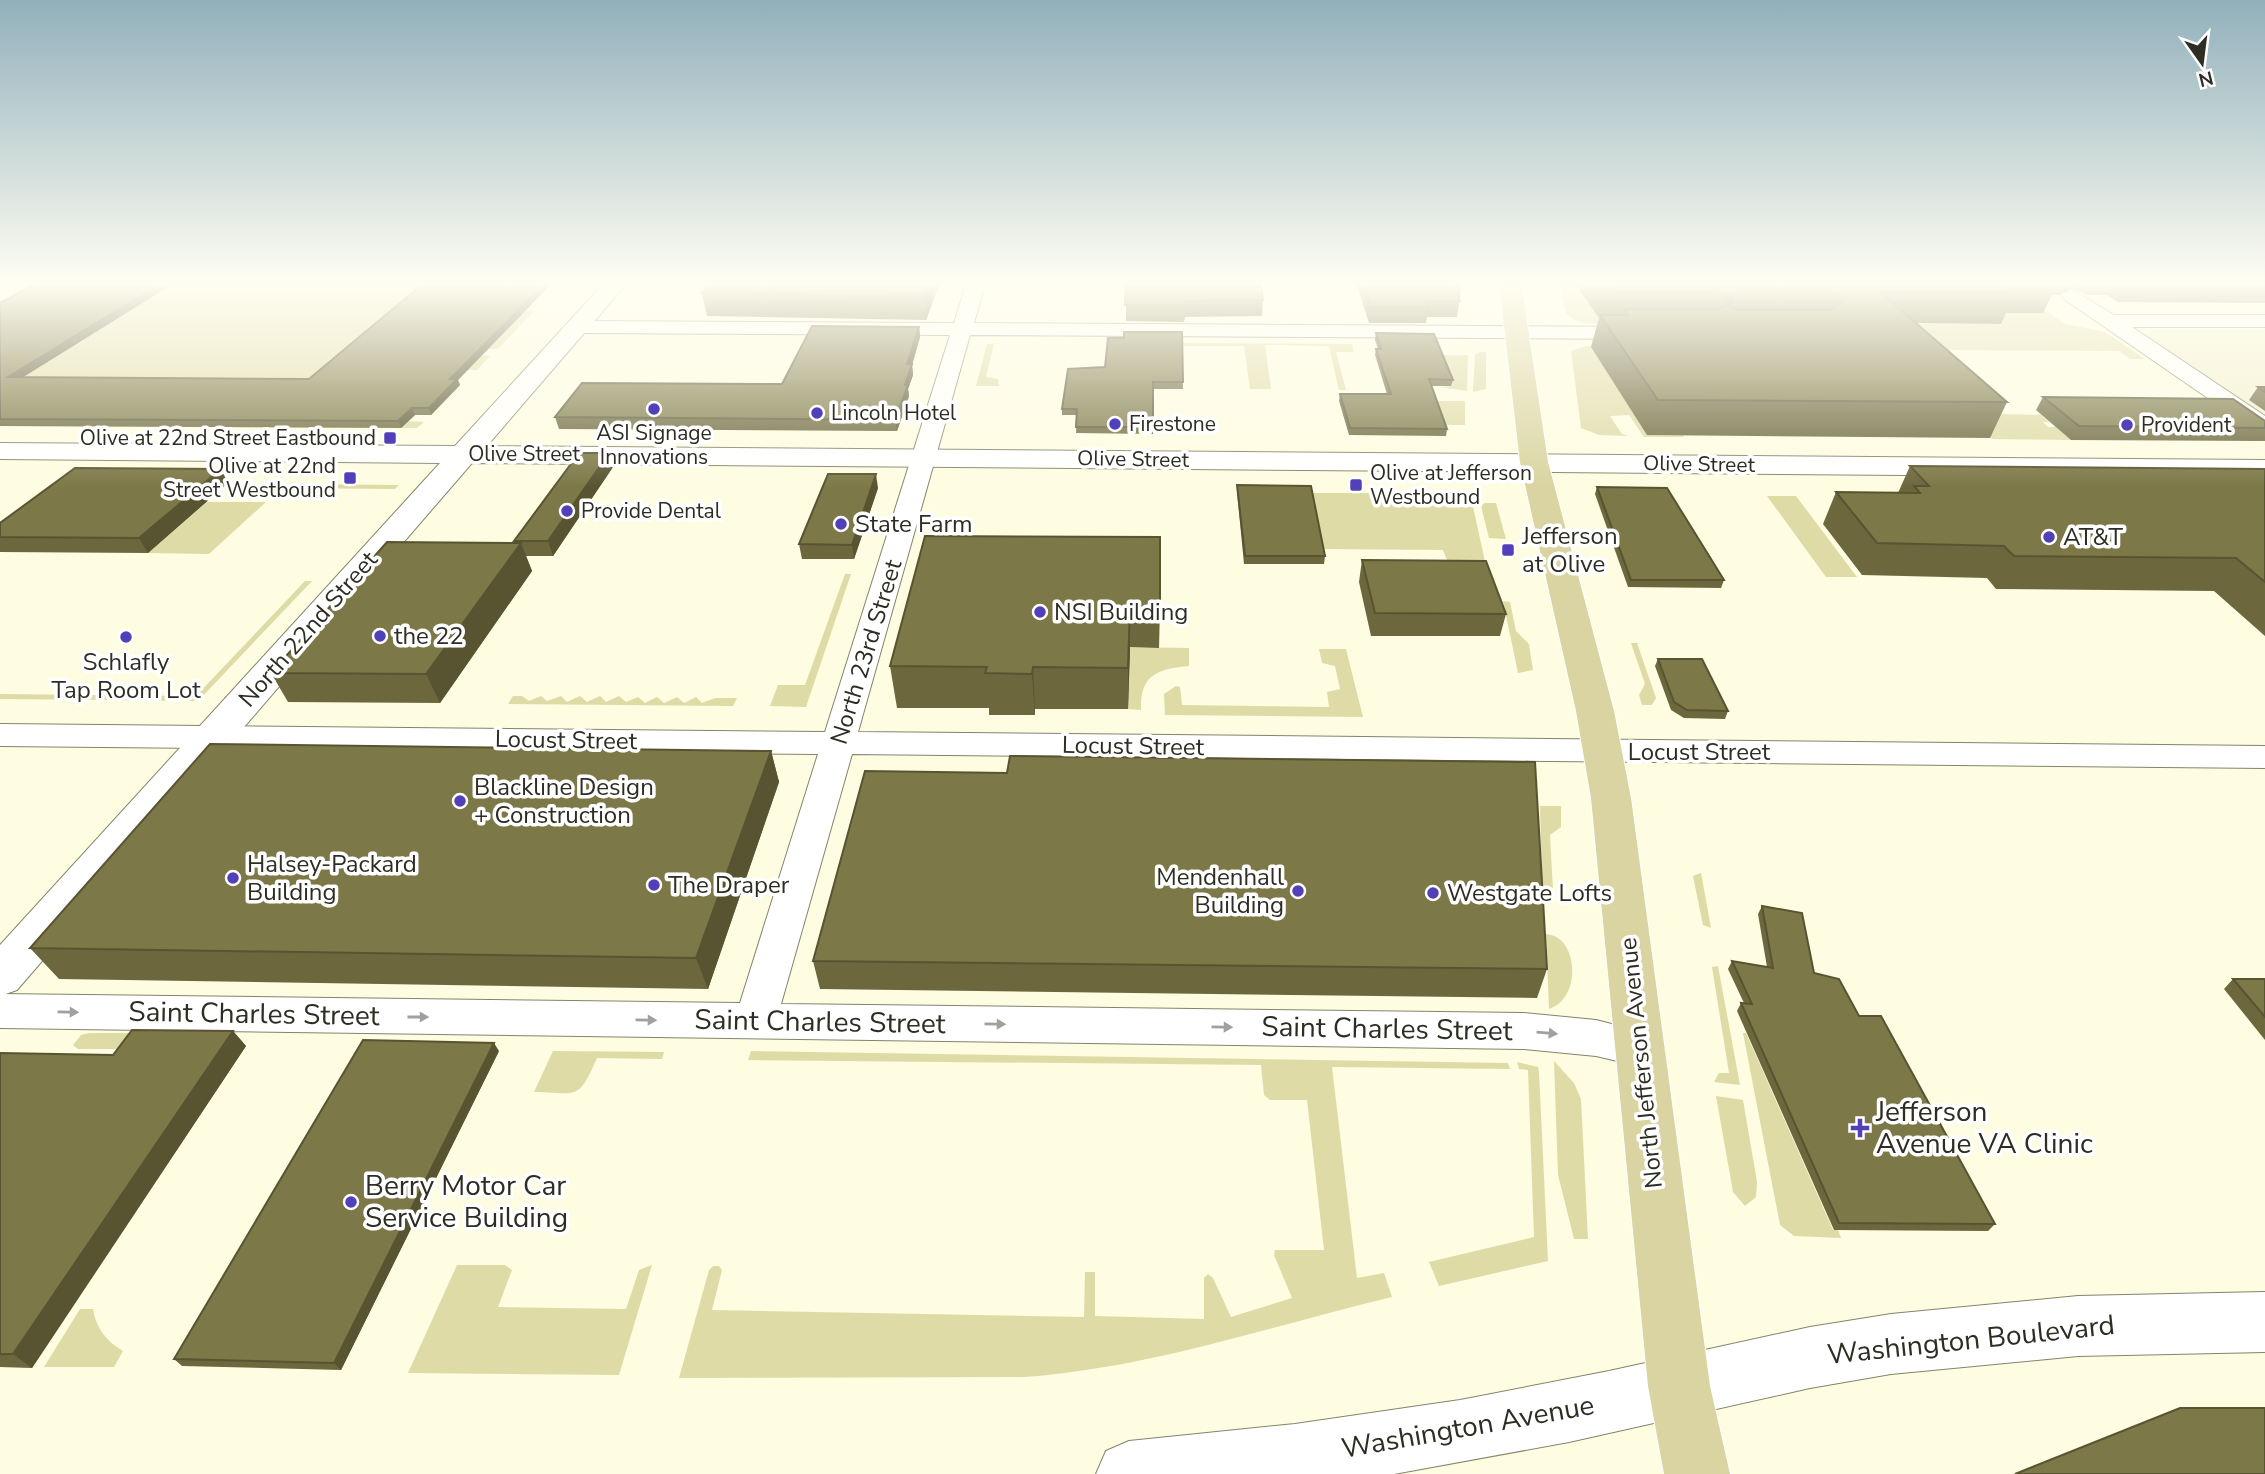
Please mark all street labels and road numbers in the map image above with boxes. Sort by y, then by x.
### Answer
street label: Olive Street [468,440,581,468]
street label: Olive Street [1077,444,1190,474]
street label: Olive Street [1643,449,1756,479]
street label: North 22nd Street [231,544,385,714]
street label: North 23rd Street [823,555,909,748]
street label: Locust Street [495,723,638,757]
street label: Locust Street [1062,729,1205,763]
street label: Locust Street [1628,736,1771,768]
street label: North Jefferson Avenue [1612,936,1670,1190]
street label: Saint Charles Street [128,993,380,1035]
street label: Saint Charles Street [694,1001,946,1043]
street label: Saint Charles Street [1261,1008,1513,1050]
street label: Washington Boulevard [1825,1306,2117,1374]
street label: Washington Avenue [1339,1386,1597,1468]

